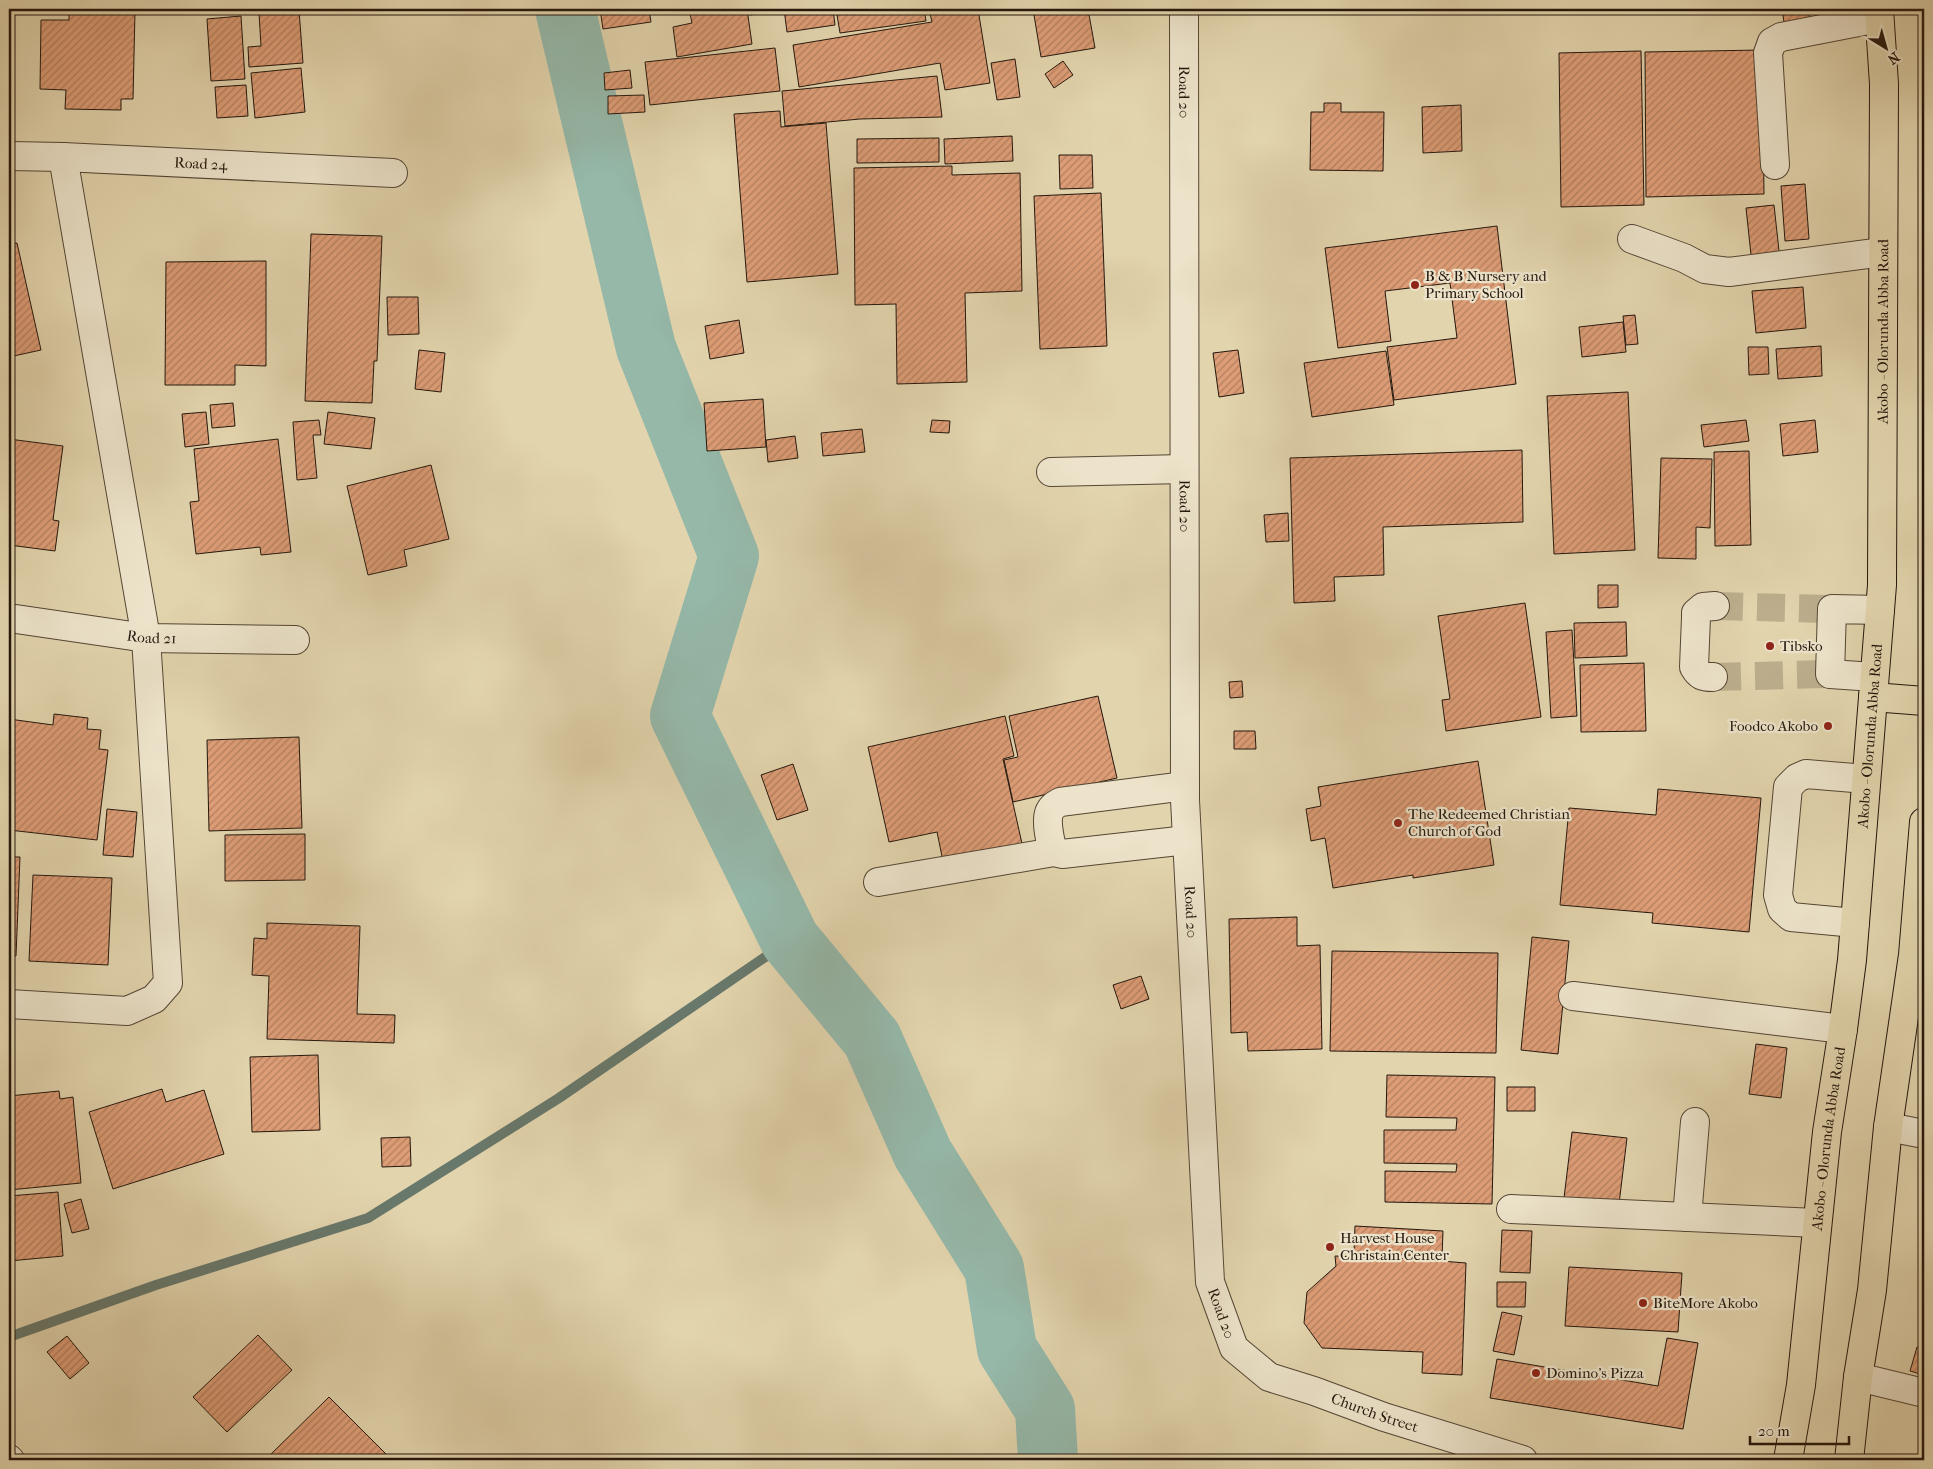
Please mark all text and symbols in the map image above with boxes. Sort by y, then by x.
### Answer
north arrow [1860,22,1910,72]
text: N [1884,48,1903,68]
street label: Road 20 [1175,66,1193,118]
street label: Road 24 [174,153,229,174]
street label: Akobo - Olorunda Abba Road [1874,238,1892,425]
place label: B & B Nursery and Primary School [1425,267,1548,302]
marker: B & B Nursery and Primary School [1409,279,1421,291]
street label: Road 20 [1176,480,1194,532]
street label: Road 21 [126,626,177,647]
place label: Tibsko [1780,637,1823,655]
marker: Tibsko [1764,640,1776,652]
street label: Akobo - Olorunda Abba Road [1853,642,1886,830]
place label: Foodco Akobo [1729,717,1818,735]
marker: Foodco Akobo [1822,720,1834,732]
place label: The Redeemed Christian Church of God [1408,805,1570,840]
marker: The Redeemed Christian Church of God [1392,817,1404,829]
street label: Road 20 [1180,885,1201,939]
street label: Akobo - Olorunda Abba Road [1808,1045,1849,1232]
place label: Harvest House Christain Center [1340,1229,1449,1264]
marker: Harvest House Christain Center [1324,1241,1336,1253]
street label: Road 20 [1204,1286,1239,1341]
place label: BiteMore Akobo [1653,1294,1758,1312]
marker: BiteMore Akobo [1637,1297,1649,1309]
place label: Domino's Pizza [1546,1364,1645,1382]
marker: Domino's Pizza [1530,1367,1542,1379]
street label: Church Street [1329,1389,1421,1436]
scale bar [1750,1414,1849,1446]
text: 20 m [1758,1422,1790,1440]

